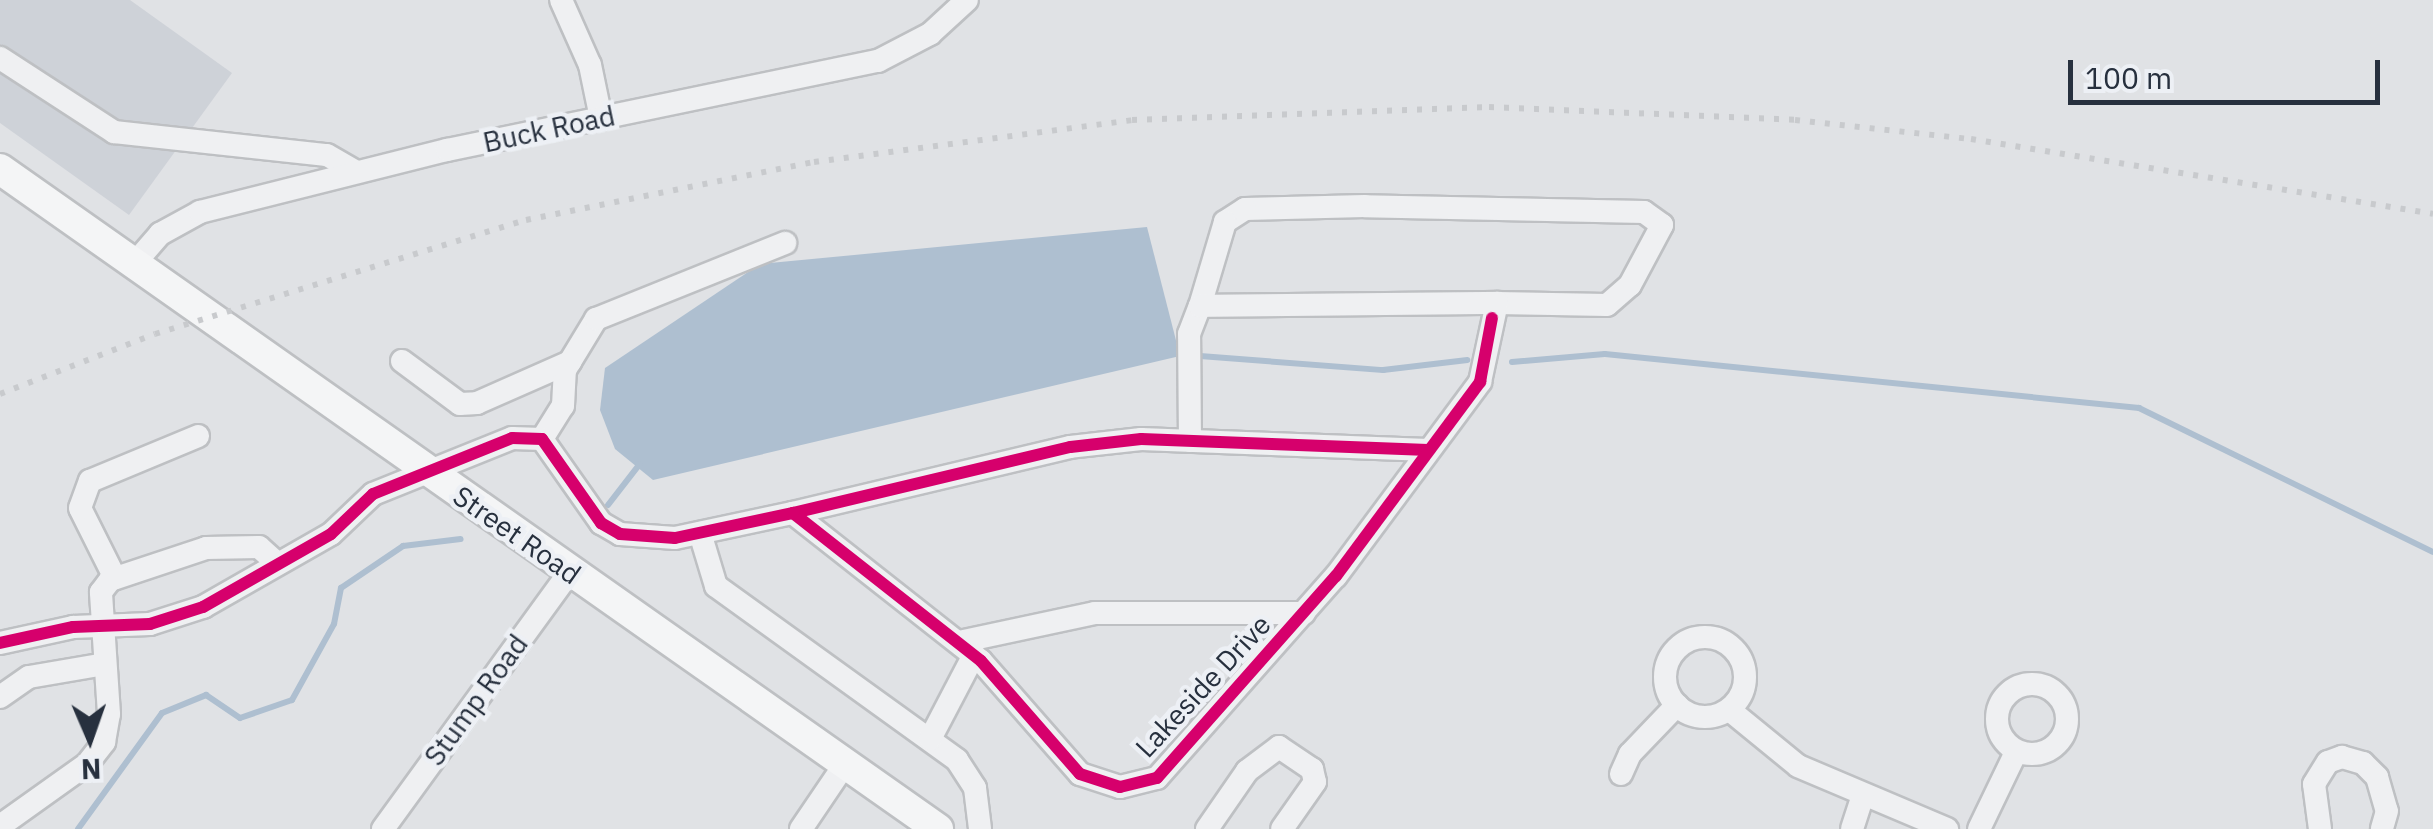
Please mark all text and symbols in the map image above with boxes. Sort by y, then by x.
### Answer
scale bar [2073,40,2386,102]
text: 100 m [2085,58,2172,97]
street label: Buck Road [480,99,618,159]
street label: Street Road [447,479,587,591]
street label: Lakeside Drive [1128,608,1278,764]
street label: Stump Road [417,628,535,772]
north arrow [40,689,140,789]
text: N [80,751,102,788]

